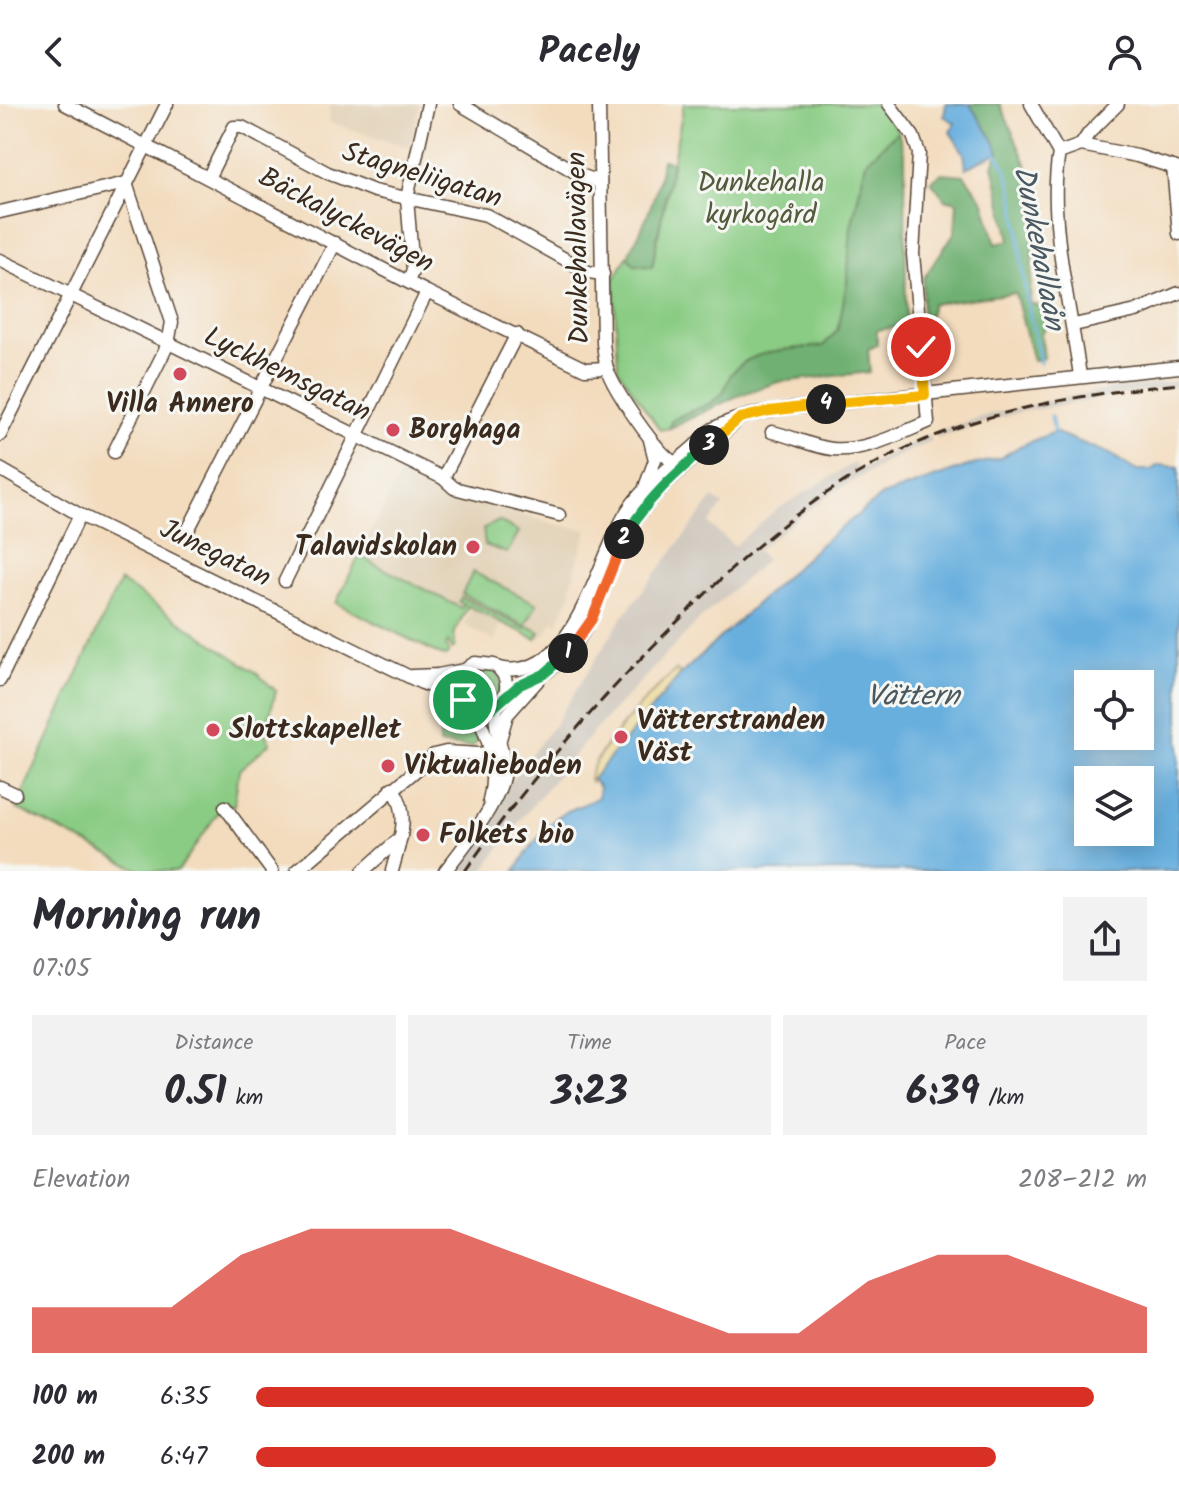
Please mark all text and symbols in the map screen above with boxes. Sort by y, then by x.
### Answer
text: Pacely [539,24,640,81]
icon: back [32,30,76,74]
icon: person [1103,30,1147,74]
street label: Stagneliigatan [336,130,508,222]
street label: Dunkehallavägen [555,151,603,345]
street label: Bäckalyckevägen [250,156,442,286]
park label: Dunkehalla kyrkogård [697,161,825,238]
water label: Dunkehallaån [999,162,1078,336]
pin [887,313,955,381]
street label: Lyckhemsgatan [196,315,378,435]
icon: check [899,325,943,369]
marker: Villa Annero [171,365,189,383]
place label: Villa Annero [106,382,254,427]
pin: 4 [806,384,846,424]
text: 4 [820,386,832,421]
place label: Borghaga [409,408,521,453]
marker: Borghaga [384,421,402,439]
pin: 3 [689,425,729,465]
text: 3 [703,427,715,462]
street label: Junegatan [151,508,279,600]
pin: 2 [604,519,644,559]
text: 2 [618,521,630,556]
place label: Talavidskolan [295,525,457,570]
marker: Talavidskolan [464,538,482,556]
pin: 1 [548,633,588,673]
text: 1 [565,635,571,670]
pin [429,666,497,734]
map controls [1074,670,1154,846]
button: locate [1074,670,1154,750]
water label: Vättern [867,673,961,721]
icon: arrive [441,678,485,722]
place label: Vätterstranden Väst [637,699,825,776]
place label: Slottskapellet [229,708,401,753]
marker: Slottskapellet [204,721,222,739]
marker: Vätterstranden Väst [612,728,630,746]
place label: Viktualieboden [404,744,582,789]
marker: Viktualieboden [379,757,397,775]
button: layers [1074,766,1154,846]
place label: Folkets bio [439,813,575,858]
marker: Folkets bio [414,826,432,844]
text: Morning run [32,883,261,953]
button: share [1063,897,1147,981]
text: 07:05 [32,948,90,990]
text: Distance [174,1026,253,1061]
text: Time [567,1026,612,1061]
text: Pace [944,1026,986,1061]
text: 0.51 [164,1061,227,1125]
text: 3:23 [551,1061,628,1125]
text: 6:39 [906,1061,980,1125]
text: km [227,1081,263,1116]
text: /km [980,1081,1024,1116]
text: Elevation [32,1159,130,1201]
text: 208–212 m [1018,1159,1147,1201]
text: 100 m [32,1376,98,1418]
text: 6:35 [160,1376,210,1418]
text: 200 m [32,1436,105,1478]
text: 6:47 [160,1436,207,1478]

